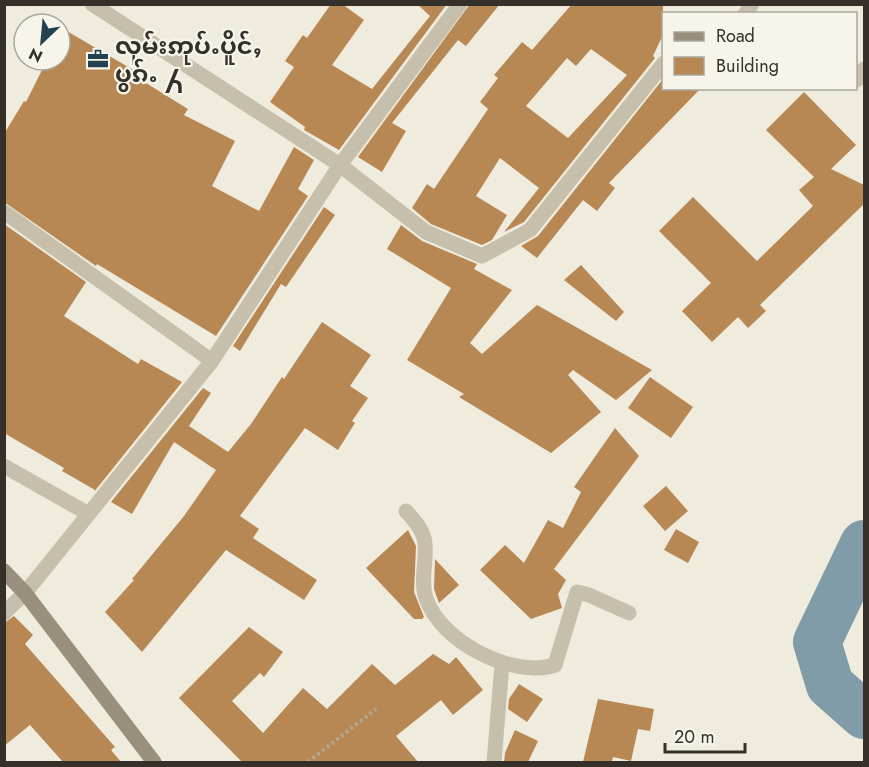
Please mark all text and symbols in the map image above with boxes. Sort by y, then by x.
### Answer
north arrow [12,12,72,72]
legend [662,12,857,90]
text: Road [716,23,755,49]
place label: လုမ်းဢုပ်ႉပိူင်ႇ ပွၵ်ႉ ႓ [115,28,262,93]
text: N [25,42,46,68]
office icon: လုမ်းဢုပ်ႉပိူင်ႇ ပွၵ်ႉ ႓ [86,47,110,71]
text: Building [716,53,779,79]
scale bar [665,716,744,754]
text: 20 m [674,724,714,750]

